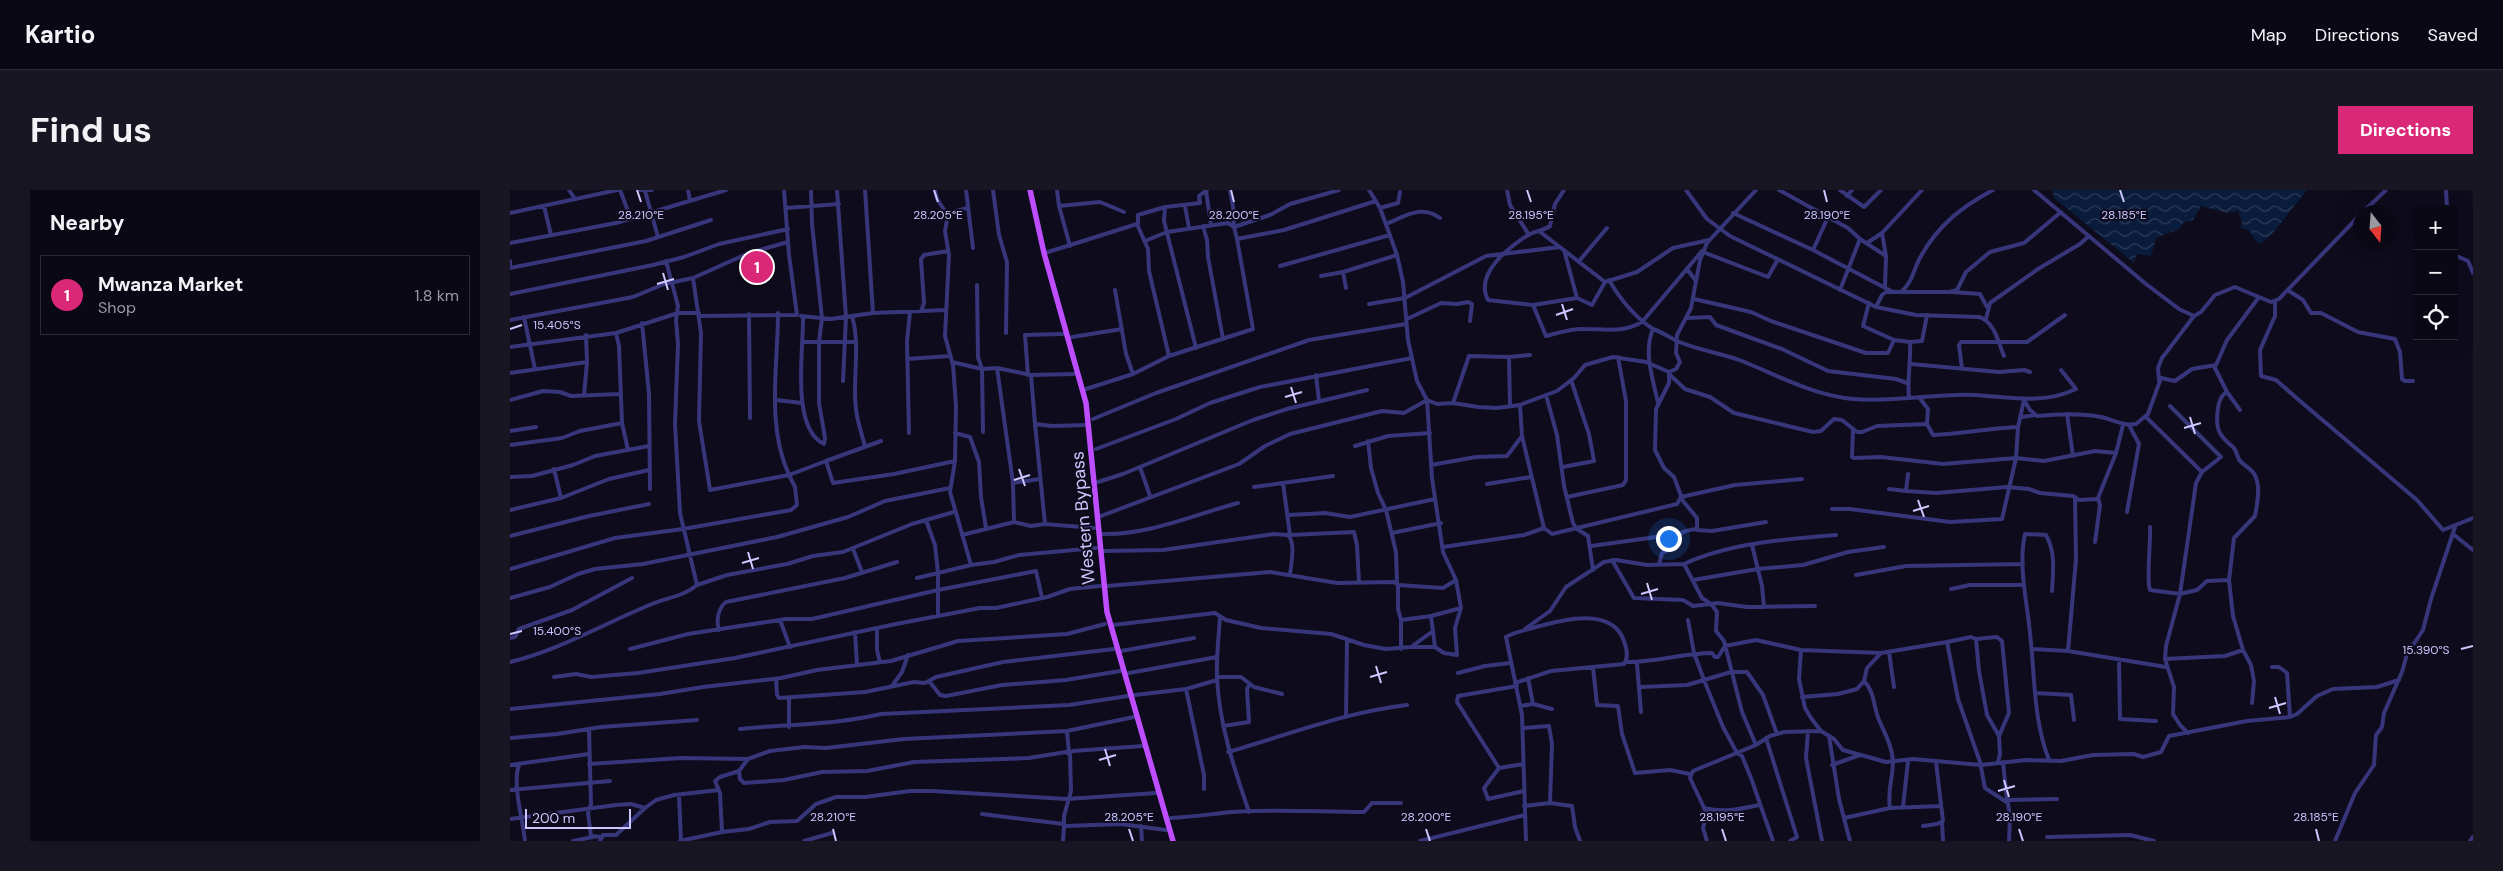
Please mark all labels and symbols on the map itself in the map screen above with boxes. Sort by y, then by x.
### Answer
north arrow [2353,205,2398,250]
text: 28.210°E [618,207,664,223]
text: 28.205°E [913,207,963,223]
text: 28.200°E [1209,207,1259,223]
text: 28.195°E [1508,207,1554,223]
text: 28.190°E [1804,207,1850,223]
text: 28.185°E [2101,207,2147,223]
pin: 1 [741,248,773,286]
text: 15.405°S [533,317,581,333]
street label: Western Bypass [1065,450,1101,586]
your location [1656,526,1682,552]
text: 15.400°S [533,623,581,639]
text: 15.390°S [2402,642,2450,658]
scale bar [525,806,631,829]
text: 28.210°E [810,809,856,825]
text: 28.205°E [1104,809,1154,825]
text: 28.200°E [1401,809,1451,825]
text: 28.195°E [1699,809,1745,825]
text: 28.190°E [1996,809,2042,825]
text: 28.185°E [2293,809,2339,825]

